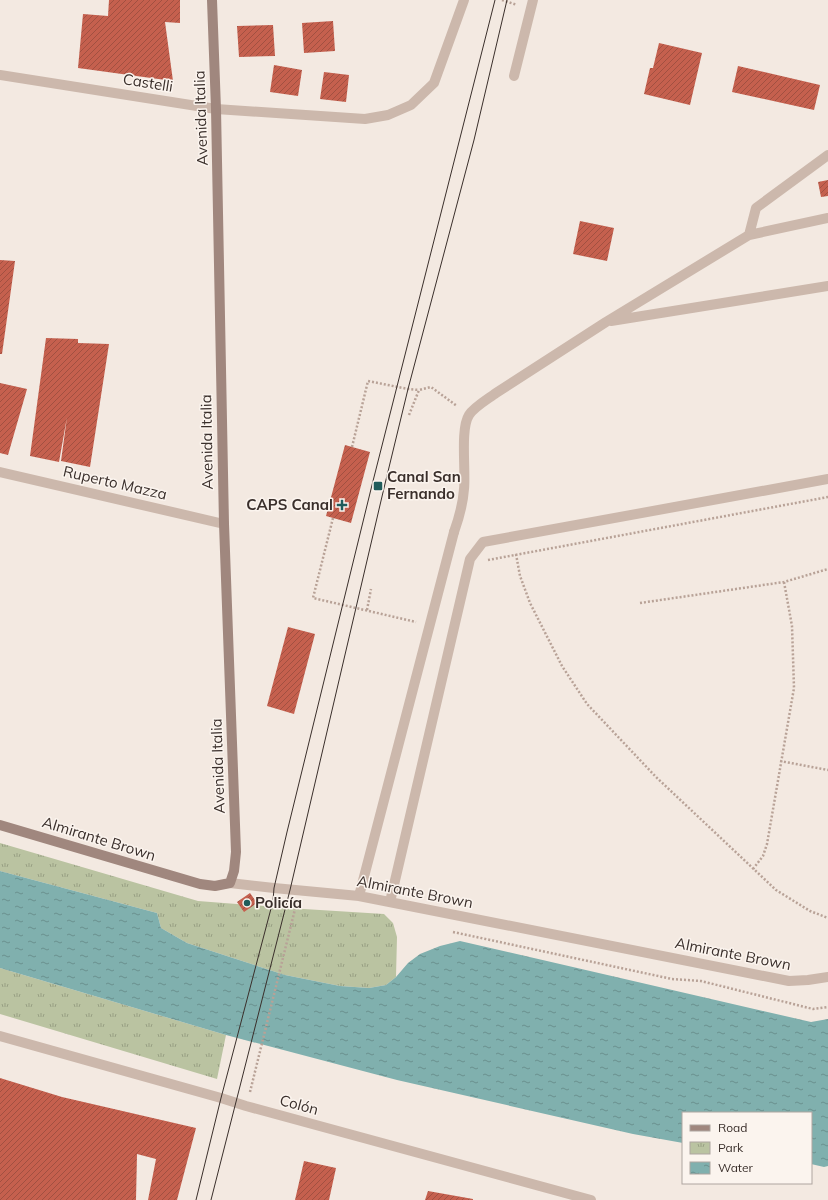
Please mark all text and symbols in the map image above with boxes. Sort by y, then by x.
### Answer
street label: Castelli [122,69,174,96]
street label: Avenida Italia [189,70,212,166]
street label: Avenida Italia [196,394,217,490]
street label: Ruperto Mazza [61,461,169,504]
place label: Canal San Fernando [387,467,461,503]
marker: Canal San Fernando [372,480,384,492]
place label: CAPS Canal [246,495,333,514]
marker: CAPS Canal [336,499,348,511]
street label: Avenida Italia [206,718,229,814]
street label: Almirante Brown [40,812,158,865]
street label: Almirante Brown [356,871,475,912]
place label: Policía [255,893,302,912]
marker: Policía [242,898,252,908]
street label: Almirante Brown [674,933,793,974]
street label: Colón [278,1090,321,1119]
legend [682,1112,812,1184]
text: Road [718,1120,747,1135]
text: Park [718,1140,744,1155]
text: Water [718,1160,754,1175]

